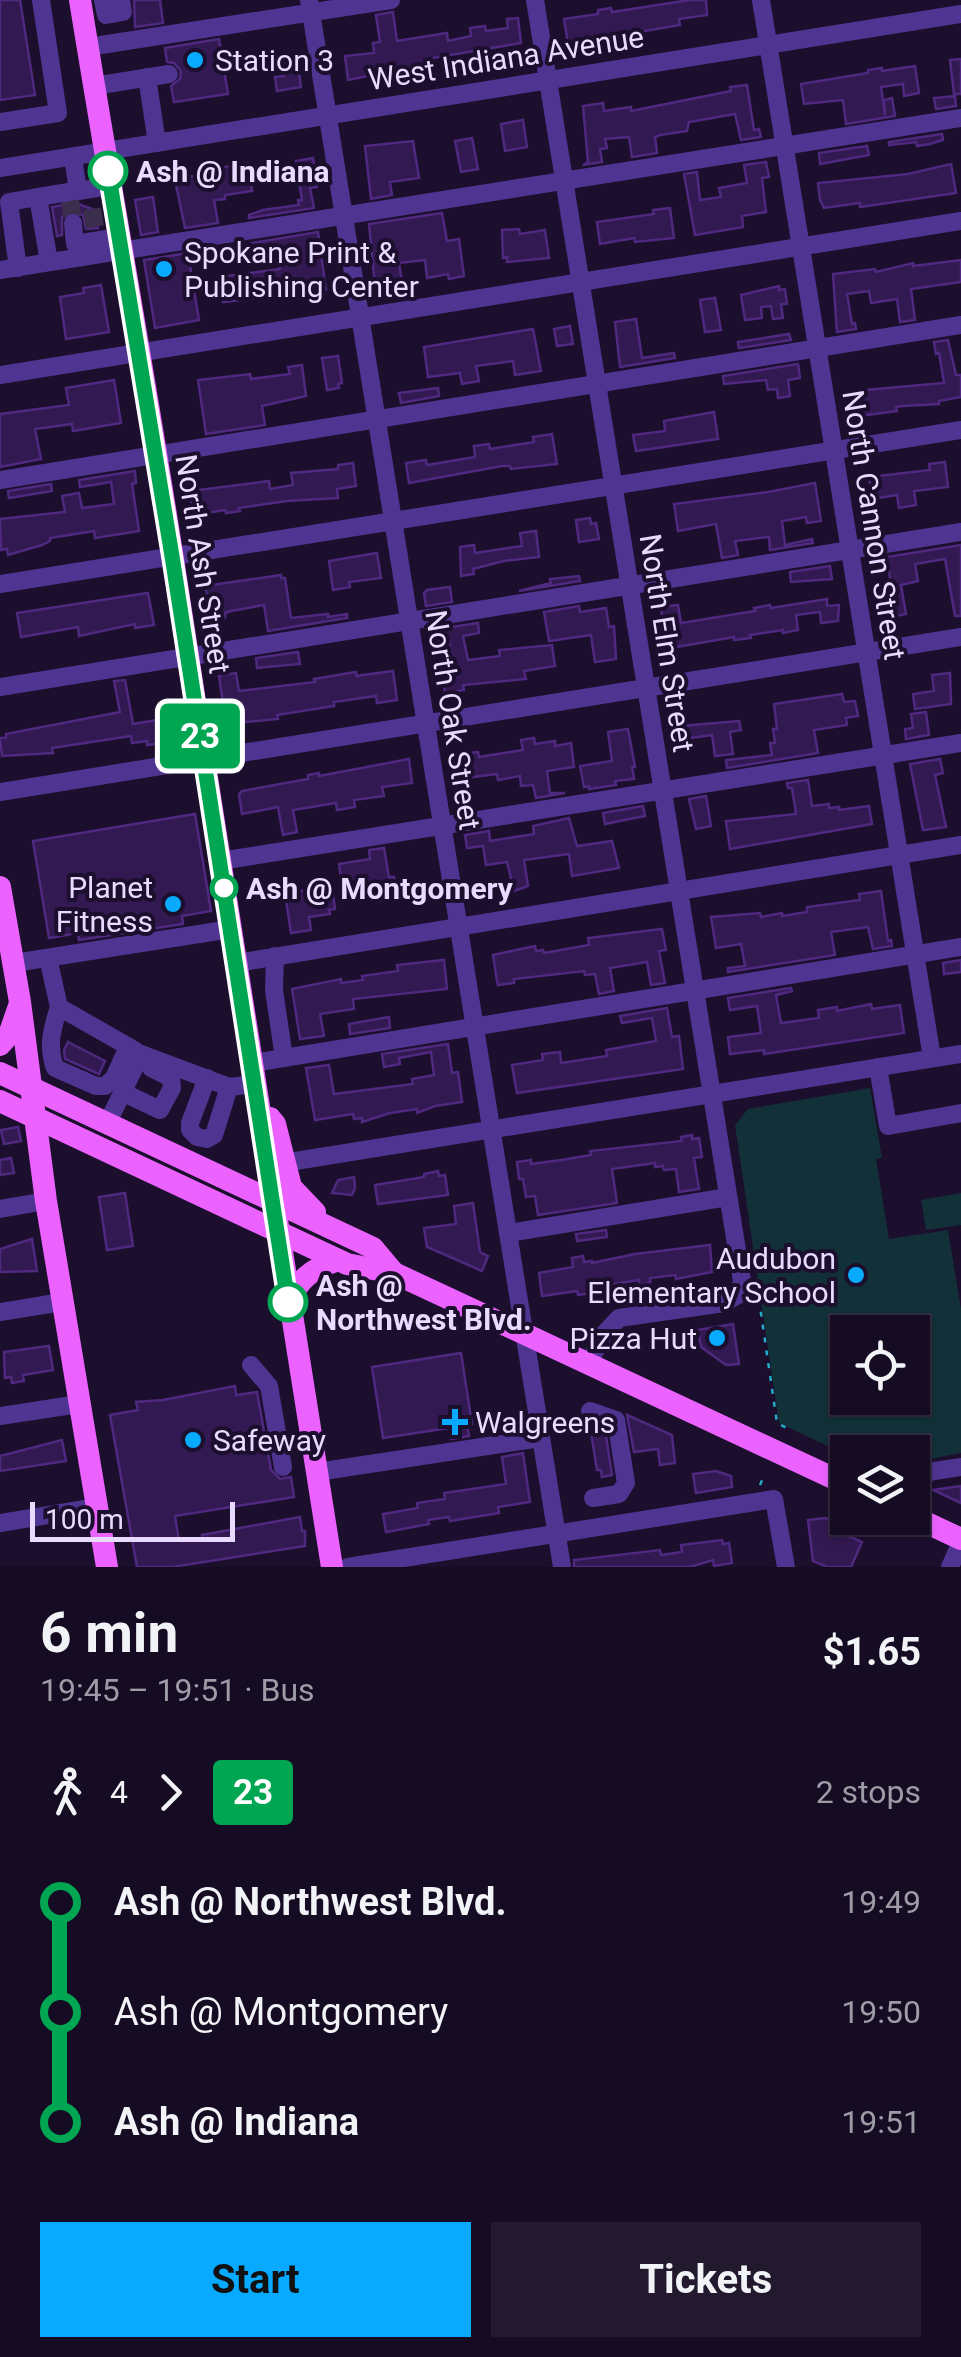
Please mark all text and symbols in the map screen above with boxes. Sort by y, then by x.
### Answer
street label: West Indiana Avenue [366,19,646,97]
place label: Station 3 [215,43,334,78]
marker: Station 3 [184,49,206,71]
marker: Ash @ Indiana [89,152,127,190]
place label: Ash @ Indiana [136,154,330,189]
place label: Spokane Print & Publishing Center [184,235,419,304]
marker: Spokane Print & Publishing Center [153,258,175,280]
street label: North Cannon Street [835,388,913,662]
street label: North Ash Street [168,452,238,676]
street label: North Elm Street [632,531,702,755]
street label: North Oak Street [418,608,488,832]
line badge: 23 [155,704,245,768]
text: 23 [180,716,220,757]
place label: Planet Fitness [56,870,153,939]
place label: Ash @ Montgomery [246,871,514,906]
marker: Ash @ Montgomery [211,875,237,901]
marker: Planet Fitness [162,893,184,915]
place label: Audubon Elementary School [587,1241,836,1310]
marker: Audubon Elementary School [845,1264,867,1286]
place label: Ash @ Northwest Blvd. [316,1268,532,1337]
marker: Ash @ Northwest Blvd. [269,1283,307,1321]
map controls [830,1315,930,1535]
button: locate [830,1315,930,1415]
place label: Pizza Hut [570,1321,697,1356]
marker: Pizza Hut [706,1327,728,1349]
place label: Walgreens [475,1405,615,1440]
marker: Walgreens [444,1411,466,1433]
place label: Safeway [213,1423,326,1458]
marker: Safeway [182,1429,204,1451]
button: layers [830,1435,930,1535]
scale bar [30,1497,235,1542]
text: 100 m [45,1503,124,1536]
text: 6 min [40,1601,178,1665]
text: $1.65 [823,1630,921,1674]
text: 19:45 – 19:51 · Bus [40,1671,315,1709]
icon: walk [40,1765,95,1820]
icon: forward [143,1765,198,1820]
text: 23 [233,1772,273,1813]
text: 4 [110,1773,128,1811]
text: 2 stops [816,1773,921,1811]
text: Ash @ Northwest Blvd. [114,1880,507,1924]
text: 19:49 [841,1883,921,1921]
text: Ash @ Montgomery [114,1990,448,2034]
text: 19:50 [841,1993,921,2031]
text: Ash @ Indiana [114,2100,359,2144]
text: 19:51 [841,2103,921,2141]
button: Start [40,2222,471,2337]
button: Tickets [491,2222,921,2337]

